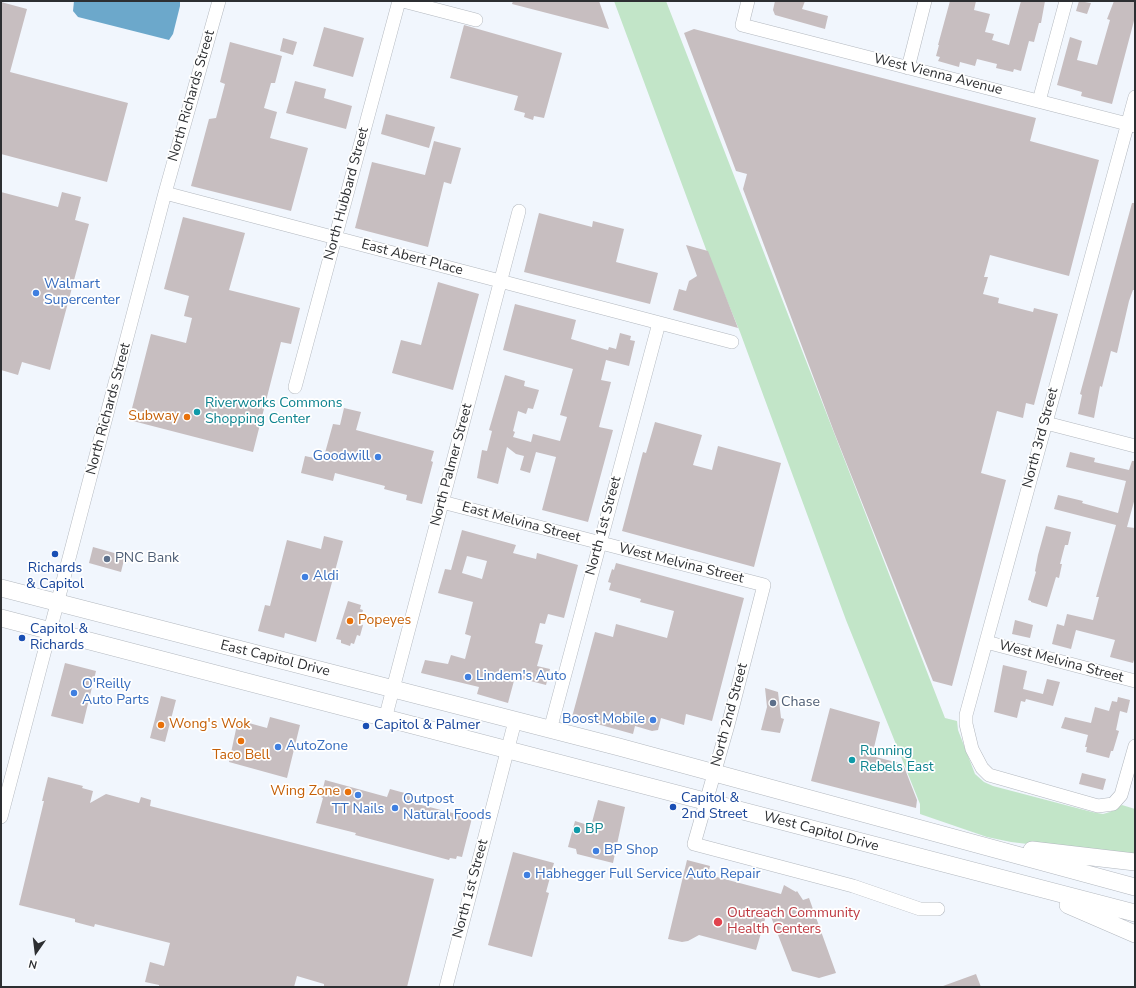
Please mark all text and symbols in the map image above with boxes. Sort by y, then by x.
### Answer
street label: North Richards Street [165,28,219,164]
street label: West Vienna Avenue [872,51,1004,99]
street label: North Hubbard Street [321,126,373,262]
street label: East Abert Place [359,236,465,280]
place label: Walmart Supercenter [44,277,120,310]
marker: Walmart Supercenter [31,288,41,298]
street label: North Richards Street [83,341,135,477]
street label: North 3rd Street [1020,386,1062,490]
place label: Riverworks Commons Shopping Center [205,396,342,428]
street label: North Palmer Street [428,402,476,528]
marker: Riverworks Commons Shopping Center [192,407,202,417]
place label: Subway [128,409,179,425]
marker: Subway [182,412,192,422]
place label: Goodwill [313,449,370,465]
marker: Goodwill [373,452,383,462]
street label: North 1st Street [583,475,625,577]
street label: East Melvina Street [460,499,582,547]
street label: West Melvina Street [617,540,745,588]
marker: Richards & Capitol [50,549,60,559]
place label: PNC Bank [115,551,179,567]
marker: PNC Bank [102,554,112,564]
place label: Richards & Capitol [26,561,84,594]
place label: Aldi [313,569,339,585]
marker: Aldi [300,572,310,582]
place label: Popeyes [358,613,411,629]
marker: Popeyes [345,616,355,626]
place label: Capitol & Richards [30,622,88,654]
marker: Capitol & Richards [17,633,27,643]
street label: East Capitol Drive [219,637,331,681]
street label: West Melvina Street [997,637,1125,687]
street label: North 2nd Street [708,661,752,769]
place label: Lindem's Auto [476,669,566,685]
marker: Lindem's Auto [463,672,473,682]
place label: O'Reilly Auto Parts [82,677,149,710]
marker: O'Reilly Auto Parts [69,688,79,698]
place label: Chase [781,695,820,711]
marker: Chase [768,698,778,708]
place label: Boost Mobile [562,712,645,728]
marker: Boost Mobile [648,715,658,725]
place label: Wong's Wok [169,717,250,733]
place label: Capitol & Palmer [374,718,480,734]
marker: Wong's Wok [156,720,166,730]
marker: Capitol & Palmer [361,721,371,731]
marker: Taco Bell [236,736,246,746]
place label: AutoZone [286,739,348,755]
marker: AutoZone [273,742,283,752]
place label: Running Rebels East [860,744,934,776]
place label: Taco Bell [212,748,270,764]
marker: Running Rebels East [847,755,857,765]
place label: Wing Zone [270,784,340,800]
marker: Wing Zone [343,787,353,797]
marker: TT Nails [353,790,363,800]
place label: Capitol & 2nd Street [681,791,747,824]
place label: Outpost Natural Foods [403,792,492,824]
place label: TT Nails [332,802,384,818]
marker: Capitol & 2nd Street [668,802,678,812]
marker: Outpost Natural Foods [390,803,400,813]
street label: West Capitol Drive [761,809,881,855]
place label: BP [585,822,603,838]
marker: BP [572,825,582,835]
street label: North 1st Street [450,838,492,940]
place label: BP Shop [604,843,658,859]
marker: BP Shop [591,846,601,856]
place label: Habhegger Full Service Auto Repair [535,867,760,883]
marker: Habhegger Full Service Auto Repair [522,870,532,880]
place label: Outreach Community Health Centers [727,906,860,938]
marker: Outreach Community Health Centers [712,916,724,928]
north arrow [16,932,56,972]
text: N [27,956,39,972]

